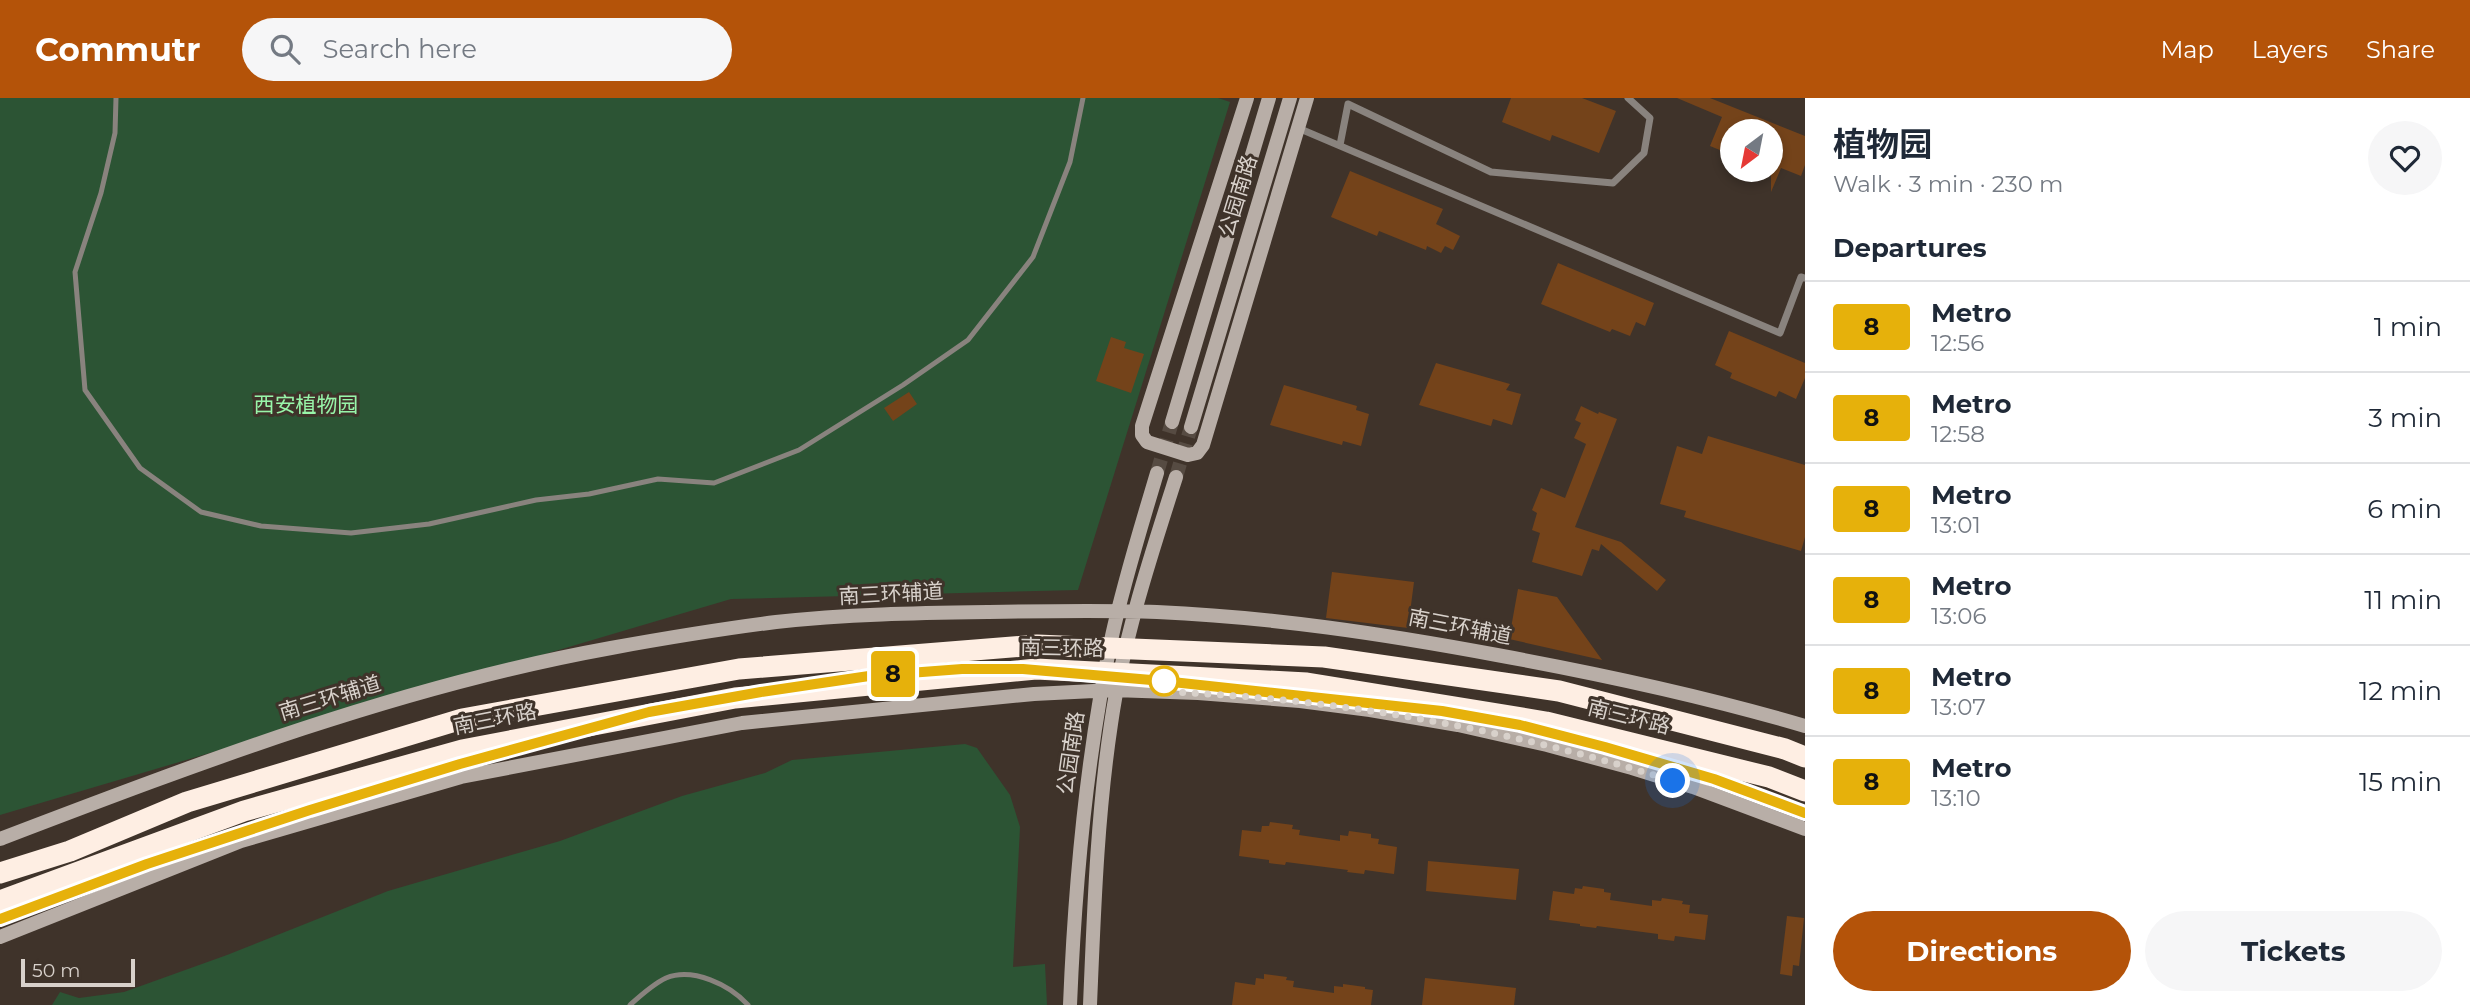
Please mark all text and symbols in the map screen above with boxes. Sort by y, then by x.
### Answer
search box [242,18,732,81]
text: Commutr [35,29,200,69]
icon: search [266,30,304,68]
text: Search here [322,33,477,65]
text: Map [2160,35,2214,64]
text: Layers [2252,35,2328,64]
text: Share [2366,35,2435,64]
north arrow [1720,119,1783,182]
map controls [1720,119,1783,182]
button: heart [2368,121,2442,195]
text: 植物园 [1833,124,1932,164]
street label: 公园南路 [1213,152,1262,240]
text: Walk · 3 min · 230 m [1833,170,2063,198]
text: Departures [1833,232,1987,264]
text: Metro [1931,297,2012,329]
text: 1 min [2374,311,2442,343]
text: 8 [1864,312,1879,341]
text: 12:56 [1931,329,1984,357]
text: Metro [1931,388,2012,420]
park label: 西安植物园 [254,392,359,417]
text: 3 min [2368,402,2442,434]
text: 8 [1864,403,1879,432]
text: 12:58 [1931,420,1985,448]
text: Metro [1931,479,2012,511]
text: 6 min [2367,493,2442,525]
text: 8 [1864,494,1879,523]
text: 13:01 [1931,511,1981,539]
text: Metro [1931,570,2012,602]
street label: 南三环辅道 [838,578,944,609]
text: 11 min [2364,584,2442,616]
text: 8 [1864,585,1879,614]
text: 13:06 [1931,602,1986,630]
street label: 南三环辅道 [1406,604,1514,649]
street label: 南三环路 [1020,634,1104,661]
line badge: 8 [870,651,916,697]
text: 8 [885,659,901,688]
text: Metro [1931,661,2012,693]
unlabelled marker [1149,666,1179,696]
street label: 南三环辅道 [276,670,384,725]
text: 12 min [2359,675,2442,707]
text: 8 [1864,676,1879,705]
text: 13:07 [1931,693,1986,721]
street label: 南三环路 [1585,694,1673,739]
street label: 南三环路 [451,698,539,739]
street label: 公园南路 [1052,710,1089,796]
text: Metro [1931,752,2012,784]
your location [1655,763,1690,798]
text: 15 min [2359,766,2442,798]
text: 8 [1864,767,1879,796]
text: 13:10 [1931,784,1981,812]
button: Directions [1833,911,2131,991]
button: Tickets [2145,911,2442,991]
scale bar [21,956,135,988]
text: 50 m [32,959,80,982]

